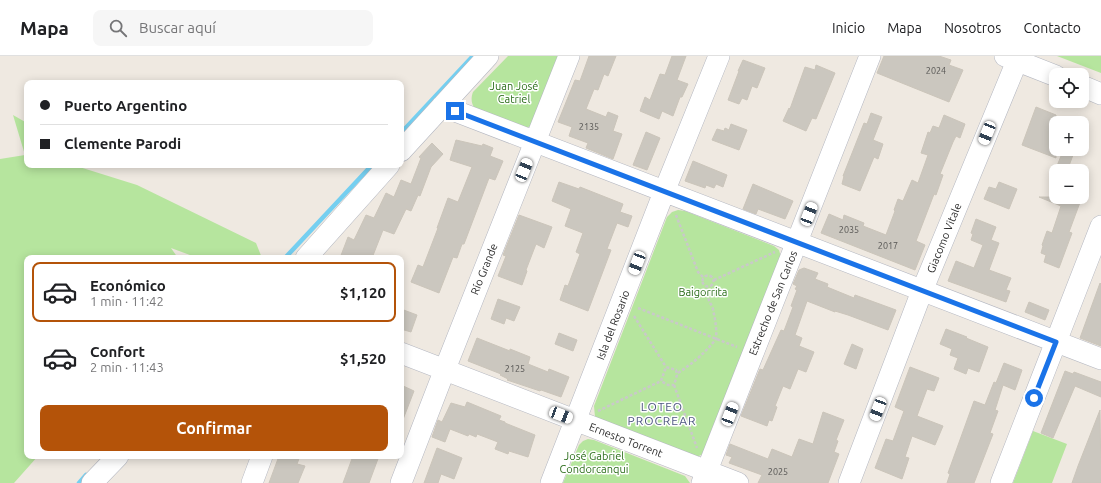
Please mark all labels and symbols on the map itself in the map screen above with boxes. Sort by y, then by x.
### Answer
house number: 2024 [926,66,946,76]
park label: Juan José Catriel [490,80,538,105]
route end [446,102,464,120]
car [977,120,997,146]
house number: 2135 [579,122,599,132]
car [514,157,534,183]
car [799,201,819,227]
street label: Giacomo Vitale [924,201,964,275]
house number: 2035 [839,225,859,235]
house number: 2017 [878,241,898,251]
street label: Río Grande [468,242,500,296]
street label: Estrecho de San Carlos [746,249,800,357]
car [627,250,647,276]
park label: Baigorrita [678,286,728,298]
street label: Isla del Rosario [594,289,632,361]
house number: 2125 [505,364,525,374]
route start [1025,389,1043,407]
car [868,396,888,422]
district label: LOTEO PROCREAR [628,400,697,427]
car [720,401,740,427]
car [548,405,574,425]
street label: Ernesto Torrent [588,420,665,460]
park label: José Gabriel Condorcanqui [560,450,628,475]
house number: 2025 [768,467,788,477]

